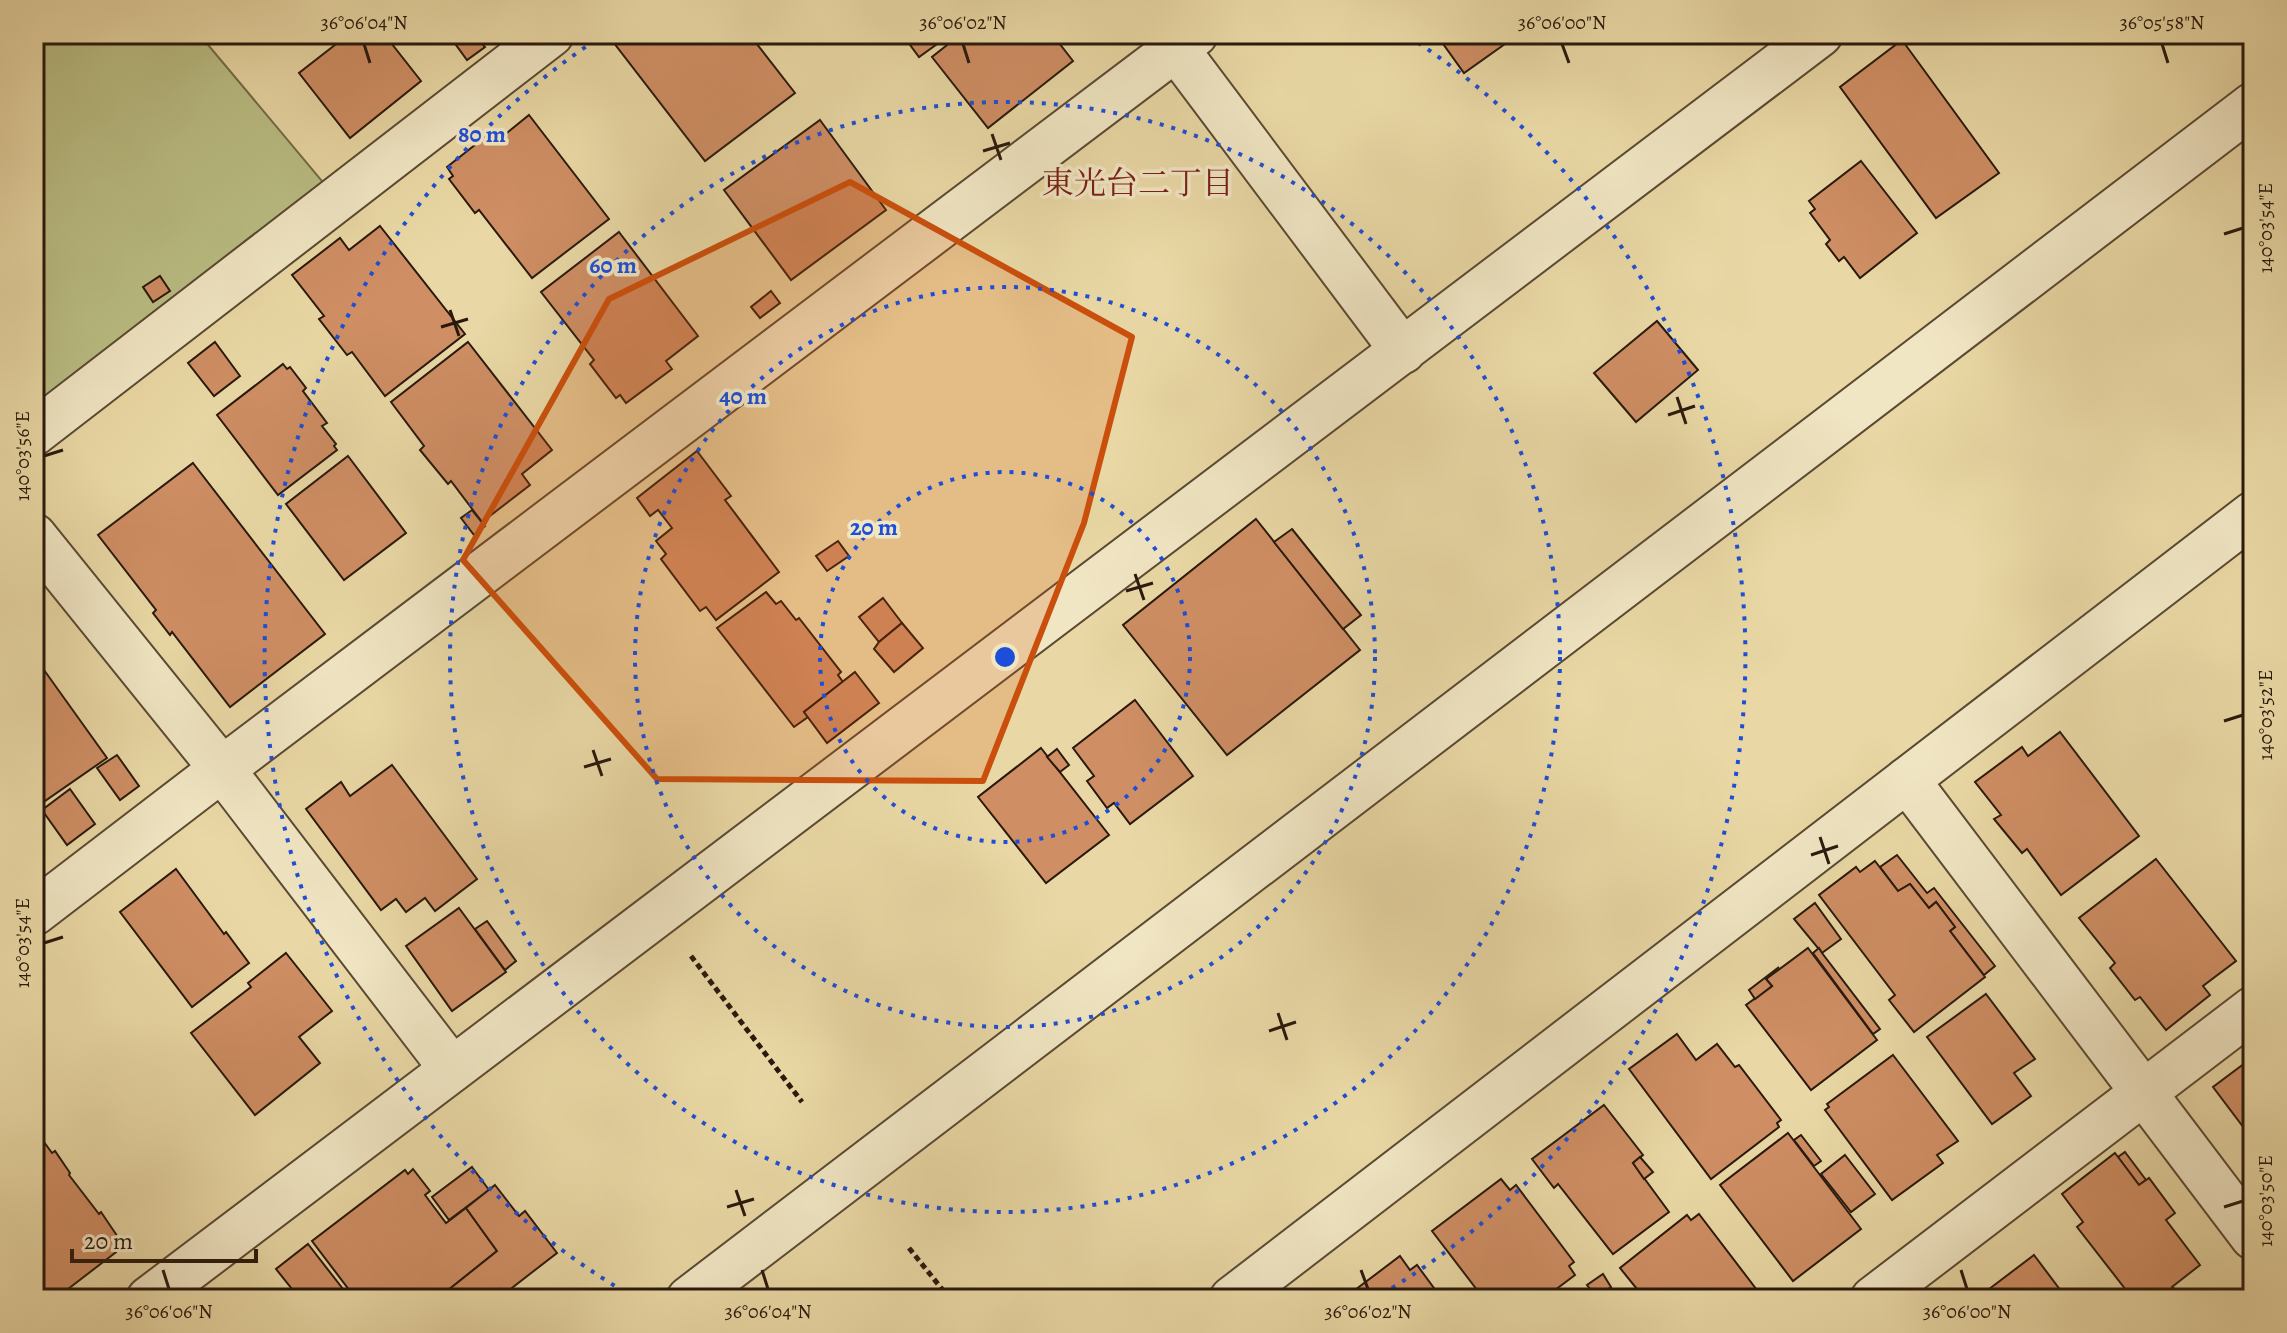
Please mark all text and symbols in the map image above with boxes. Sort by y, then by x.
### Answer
text: 36°06'04"N [320,9,408,36]
text: 36°06'02"N [919,9,1007,36]
text: 36°06'00"N [1518,9,1606,36]
text: 36°05'58"N [2119,9,2205,36]
text: 80 m [458,118,506,150]
district label: 東光台二丁目 [1042,161,1234,205]
text: 140°03'54"E [2252,183,2279,273]
text: 60 m [589,249,637,281]
text: 40 m [719,380,767,412]
text: 140°03'56"E [9,411,36,501]
text: 20 m [850,511,898,543]
centre of rings [991,643,1019,671]
text: 140°03'52"E [2252,670,2279,760]
text: 140°03'54"E [9,898,36,988]
text: 140°03'50"E [2252,1155,2279,1247]
scale bar [72,1213,256,1263]
text: 20 m [84,1225,133,1257]
text: 36°06'06"N [125,1298,213,1325]
text: 36°06'04"N [724,1298,812,1325]
text: 36°06'02"N [1324,1298,1412,1325]
text: 36°06'00"N [1923,1298,2011,1325]

